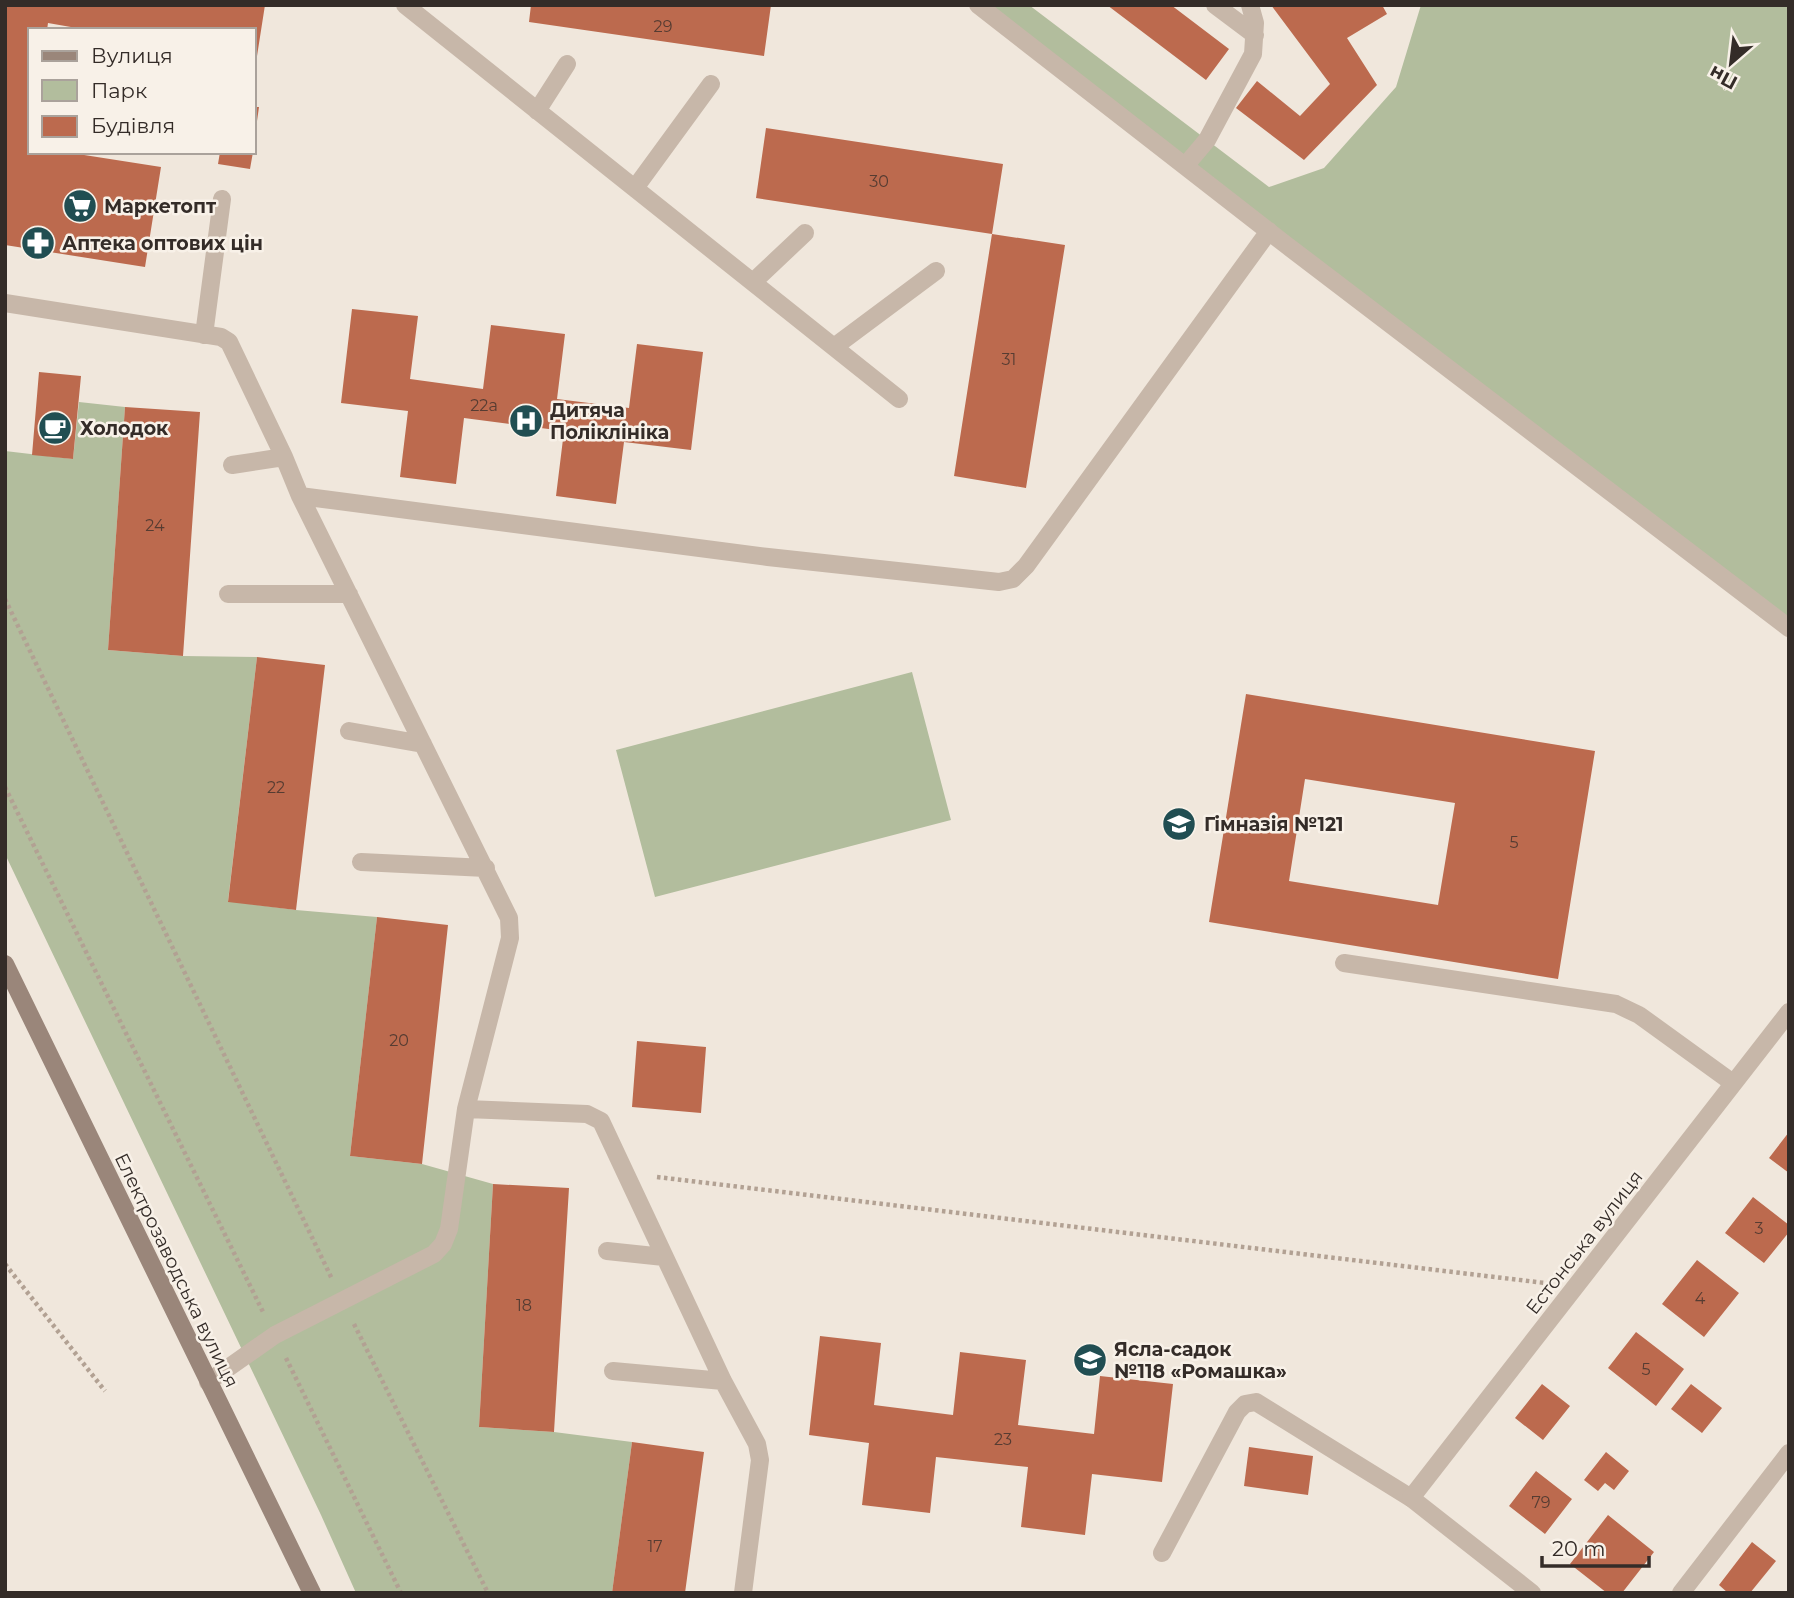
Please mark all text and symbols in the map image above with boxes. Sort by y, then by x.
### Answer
house number: 29 [654,17,672,36]
legend [28,28,256,154]
north arrow [1696,28,1766,98]
text: Вулиця [91,43,173,68]
text: Пн [1705,61,1741,94]
text: Парк [91,78,147,103]
text: Будівля [91,113,175,138]
house number: 30 [869,172,889,191]
supermarket icon: Маркетопт [61,187,99,225]
place label: Маркетопт [104,195,217,218]
pharmacy icon: Аптека оптових цін [19,224,57,262]
place label: Аптека оптових цін [62,232,263,255]
house number: 31 [1002,350,1016,369]
house number: 22а [470,396,498,415]
place label: Дитяча Поліклініка [550,399,669,444]
hospital icon: Дитяча Поліклініка [507,402,545,440]
cafe icon: Холодок [36,409,74,447]
place label: Холодок [80,417,169,440]
house number: 24 [145,516,165,535]
house number: 22 [267,778,285,797]
school or university icon: Гімназія №121 [1160,805,1198,843]
place label: Гімназія №121 [1204,813,1344,836]
house number: 5 [1509,833,1519,852]
house number: 20 [389,1031,409,1050]
street label: Електрозаводська вулиця [110,1149,243,1391]
street label: Естонська вулиця [1521,1166,1648,1319]
house number: 3 [1754,1219,1764,1238]
house number: 4 [1695,1289,1706,1308]
house number: 18 [516,1296,532,1315]
place label: Ясла-садок №118 «Ромашка» [1114,1338,1287,1383]
school or university icon: Ясла-садок №118 «Ромашка» [1071,1341,1109,1379]
house number: 5 [1641,1360,1651,1379]
house number: 23 [994,1430,1012,1449]
house number: 79 [1531,1493,1551,1512]
scale bar [1542,1524,1649,1568]
text: 20 m [1552,1536,1606,1561]
house number: 17 [647,1537,663,1556]

